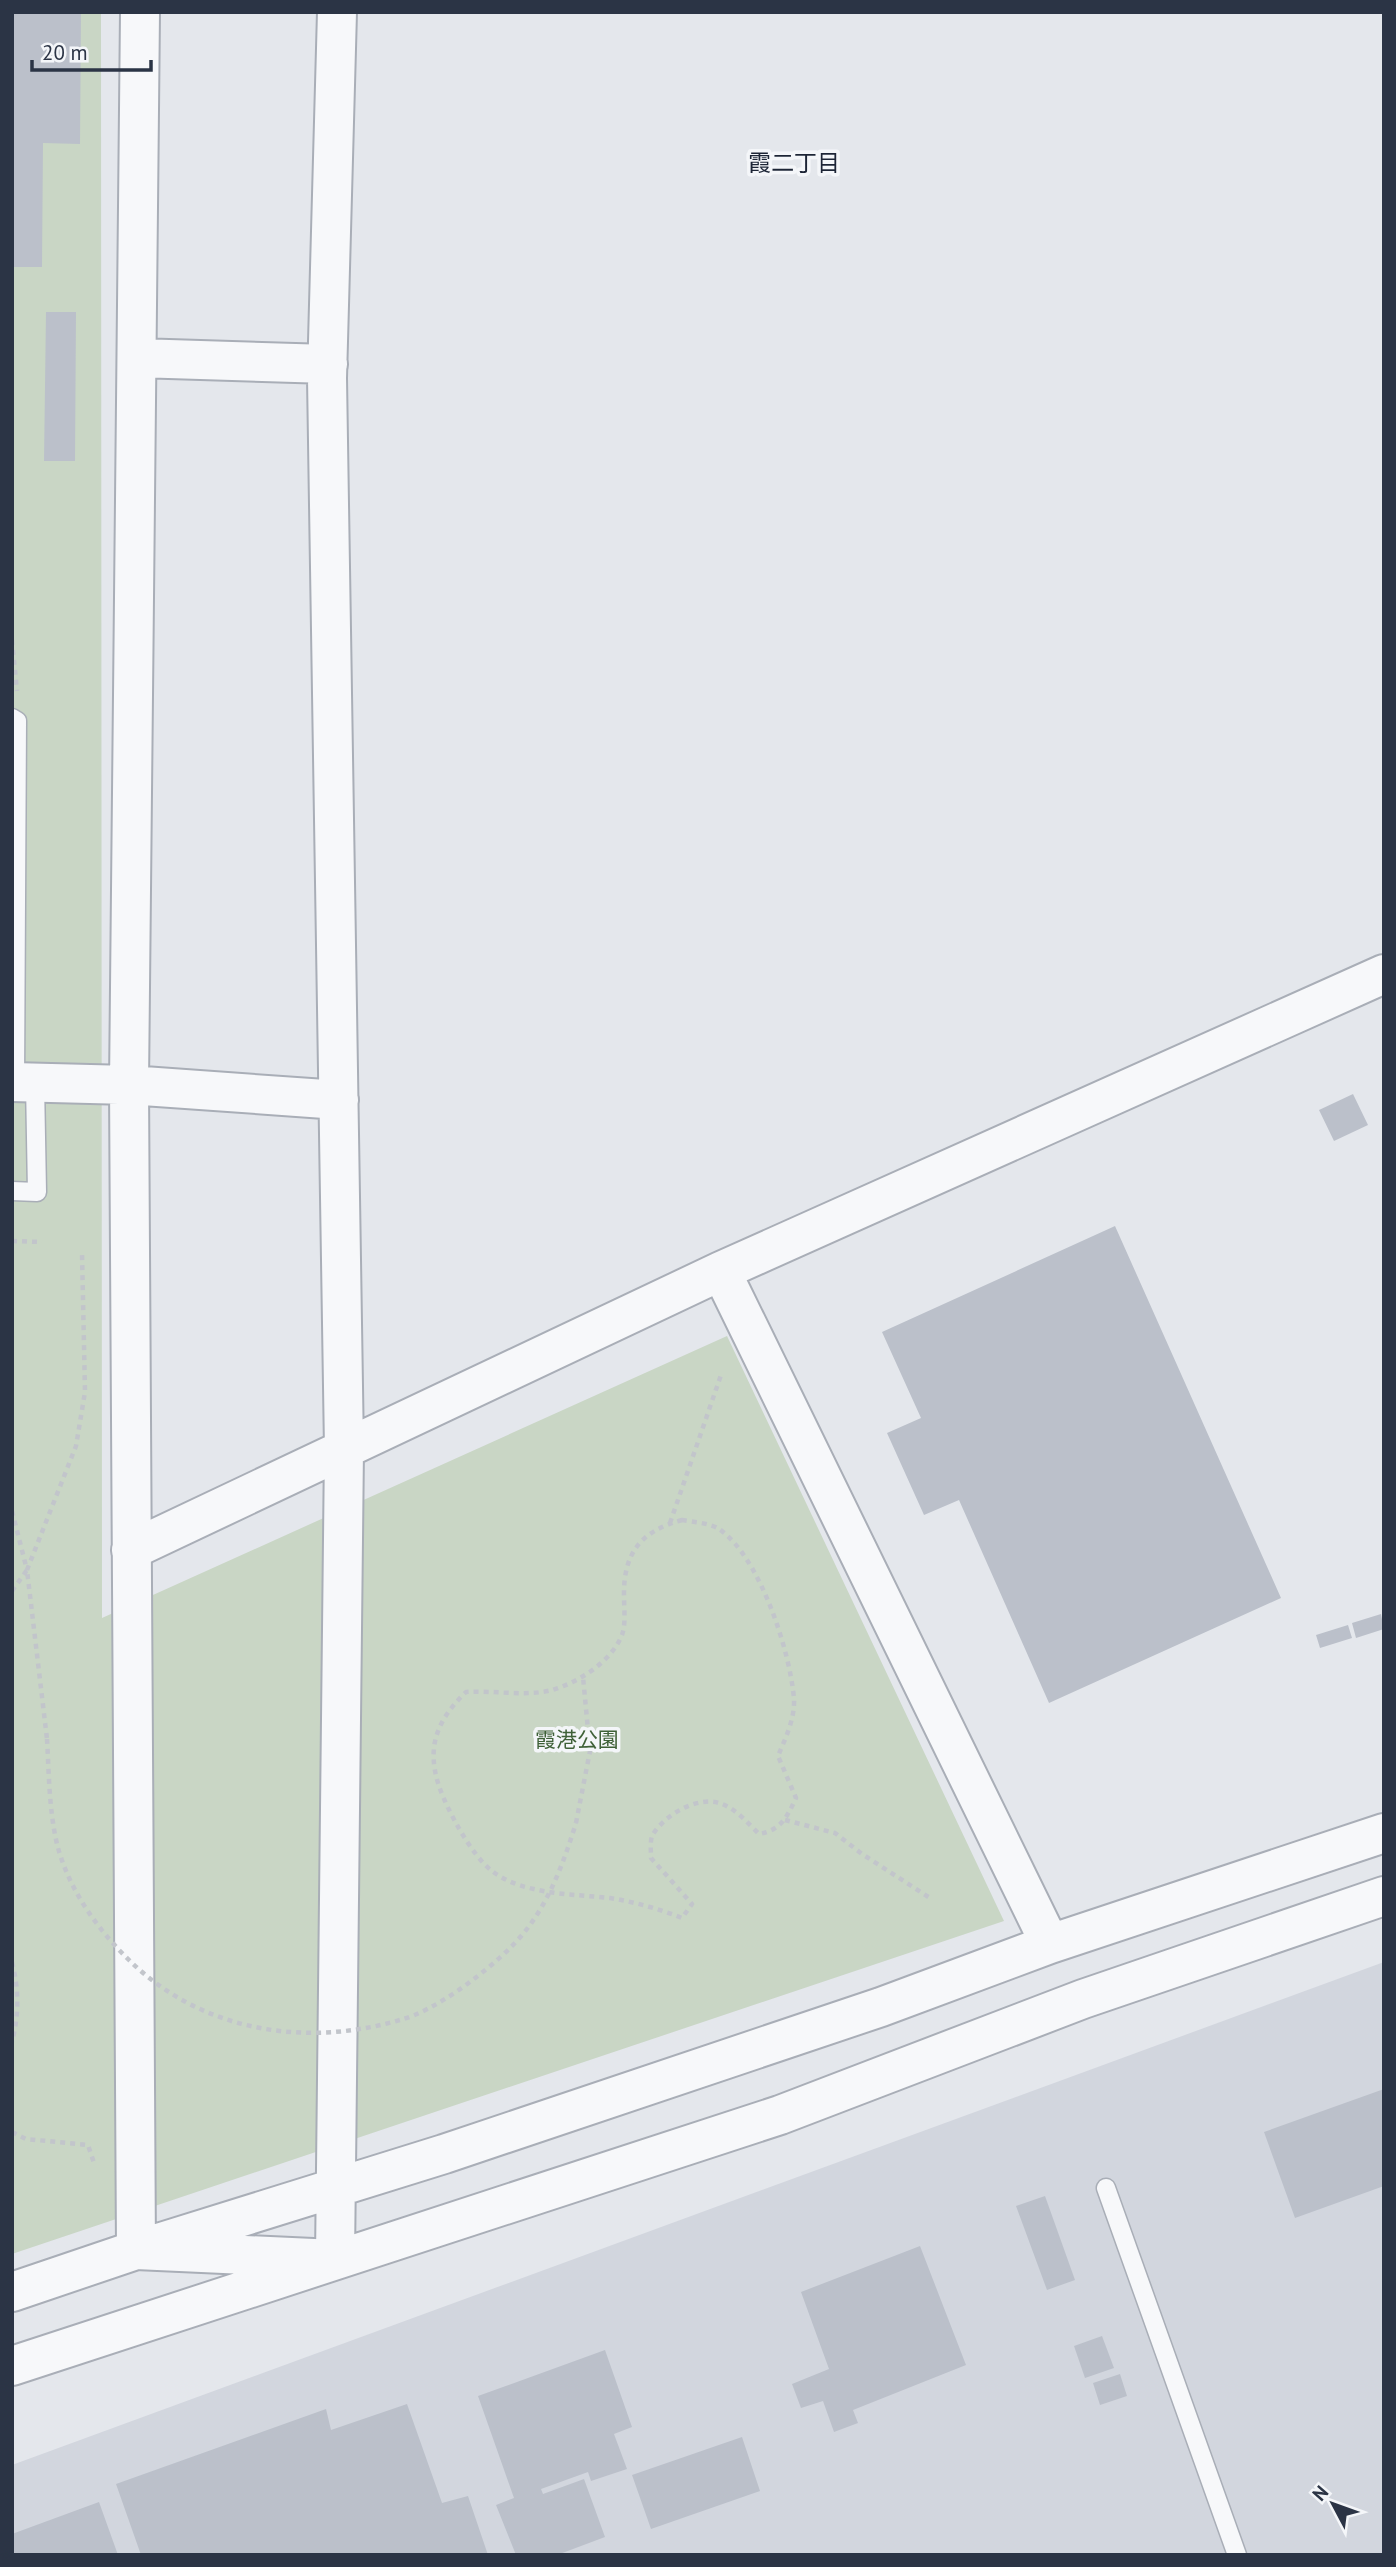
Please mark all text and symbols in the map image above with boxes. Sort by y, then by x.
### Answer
scale bar [32,28,150,72]
text: 20 m [42,39,88,66]
district label: 霞二丁目 [748,148,840,177]
park label: 霞港公園 [535,1726,619,1753]
north arrow [1298,2469,1368,2539]
text: N [1307,2480,1333,2505]

